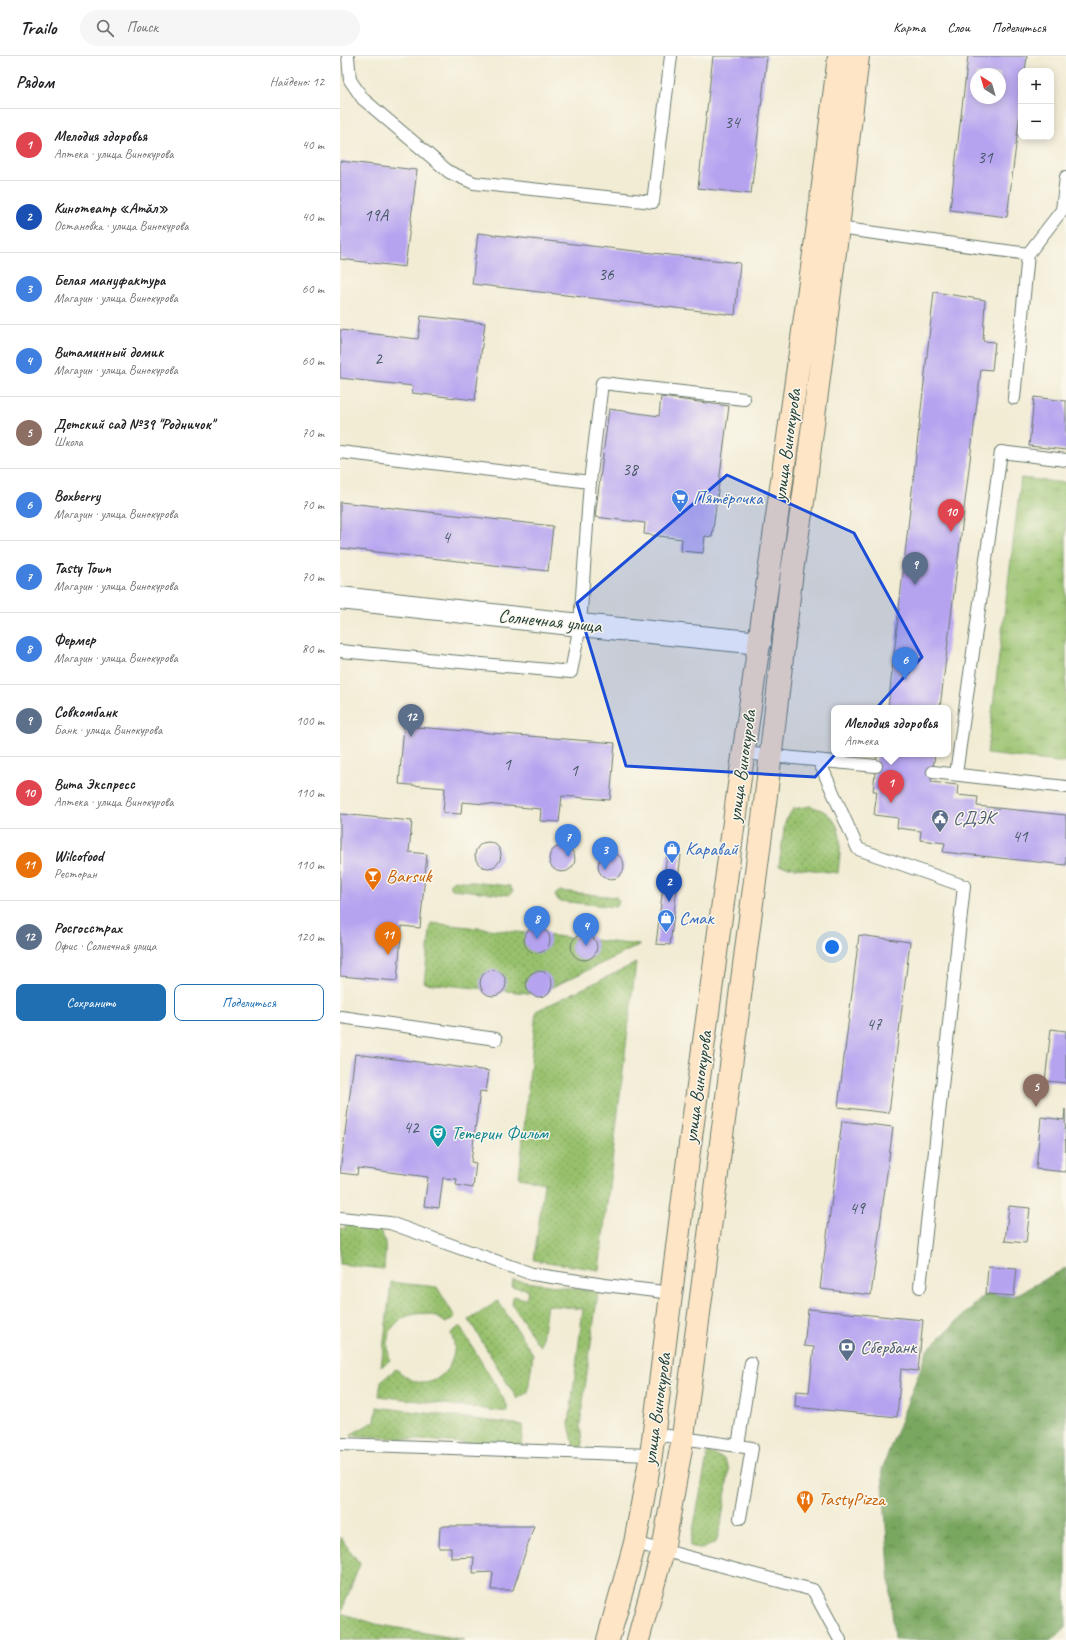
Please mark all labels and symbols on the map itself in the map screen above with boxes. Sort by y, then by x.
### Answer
north arrow [970,68,1006,104]
house number: 34 [724,112,742,133]
house number: 31 [977,147,994,168]
house number: 19А [364,205,389,226]
house number: 36 [598,264,615,285]
house number: 2 [374,348,383,369]
street label: улица Винокурова [767,386,807,503]
house number: 38 [622,459,640,480]
place label: Пятёрочка [693,486,764,510]
supermarket icon: Пятёрочка [670,488,690,513]
pin: 10 [938,499,964,532]
house number: 4 [442,527,452,548]
pin: 9 [902,552,928,585]
street label: Солнечная улица [497,604,604,639]
pin: 6 [892,647,918,680]
pin: 12 [398,704,424,737]
street label: улица Винокурова [722,707,762,824]
house number: 1 [503,754,512,775]
house number: 1 [570,760,579,781]
pin: 1 [878,770,904,803]
place label: СДЭК [953,806,998,830]
public building icon: СДЭК [930,808,950,833]
pin: 7 [555,824,581,857]
house number: 41 [1012,826,1029,847]
pin: 3 [592,837,618,870]
place label: Каравай [685,837,739,861]
shop icon: Каравай [662,839,682,864]
place label: Barsuk [386,864,434,888]
bar icon: Barsuk [363,866,383,891]
pin: 2 [656,869,682,902]
pin: 8 [524,906,550,939]
place label: Смак [679,906,715,930]
shop icon: Смак [656,908,676,933]
pin: 4 [573,913,599,946]
pin: 11 [375,922,401,955]
your location [822,937,842,957]
house number: 47 [866,1014,883,1035]
street label: улица Винокурова [678,1028,718,1145]
pin: 5 [1023,1074,1049,1107]
house number: 42 [403,1117,420,1138]
place label: Тетерин Фильм [451,1121,549,1145]
theatre icon: Тетерин Фильм [428,1123,448,1148]
house number: 49 [849,1198,866,1219]
place label: Сбербанк [860,1335,918,1359]
bank icon: Сбербанк [837,1337,857,1362]
street label: улица Винокурова [637,1350,677,1467]
place label: TastyPizza [818,1487,887,1511]
restaurant icon: TastyPizza [795,1489,815,1514]

